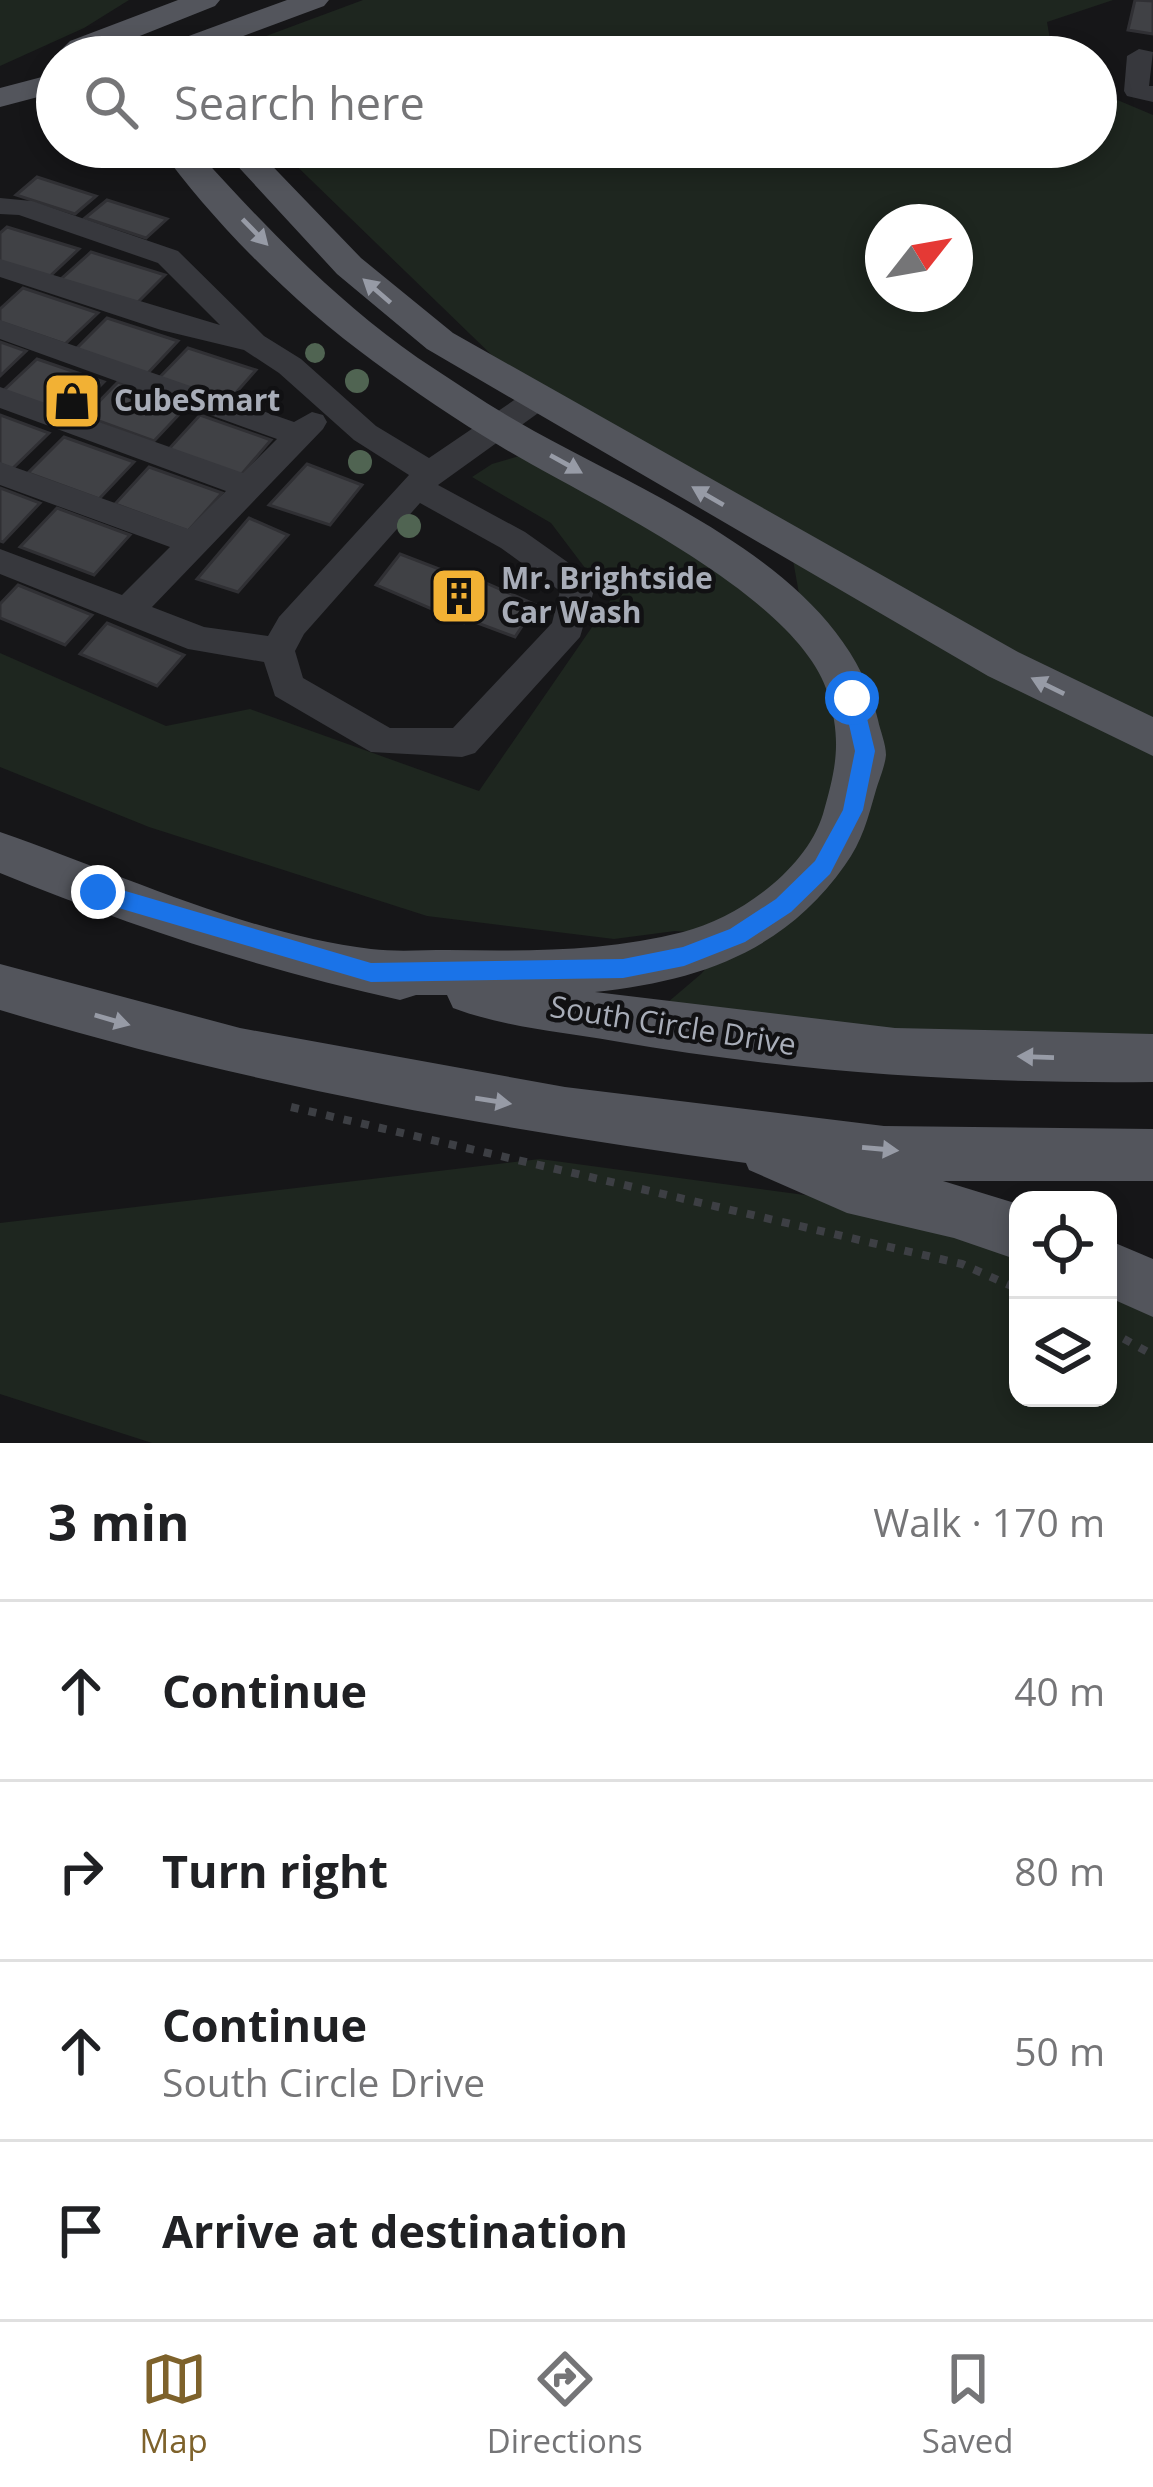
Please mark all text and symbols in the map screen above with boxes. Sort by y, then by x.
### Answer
search box [36,36,1117,168]
icon: search [78,69,144,135]
text: Search here [174,72,425,133]
north arrow [865,204,973,312]
one-way arrow [240,217,268,246]
one-way arrow [362,278,392,304]
shop icon: CubeSmart [41,370,103,432]
place label: CubeSmart [114,379,280,420]
one-way arrow [548,453,583,474]
one-way arrow [691,487,724,508]
place label: Mr. Brightside Car Wash [501,557,713,632]
building icon: Mr. Brightside Car Wash [428,565,490,627]
route start [825,671,879,725]
one-way arrow [1030,676,1065,696]
route end [71,865,125,919]
street label: South Circle Drive [547,985,799,1064]
one-way arrow [94,1012,131,1030]
one-way arrow [1016,1047,1054,1066]
one-way arrow [475,1093,513,1111]
one-way arrow [862,1140,899,1159]
map controls [1009,1191,1117,1407]
button: locate [1009,1191,1117,1299]
button: layers [1009,1299,1117,1407]
text: 3 min [48,1486,190,1556]
text: Walk · 170 m [873,1495,1105,1548]
icon: ahead [48,1658,114,1724]
text: Continue [162,1660,367,1721]
text: 40 m [1014,1664,1105,1717]
icon: right [48,1838,114,1904]
text: Turn right [162,1840,388,1901]
text: 80 m [1014,1844,1105,1897]
text: Continue [162,1994,367,2055]
icon: ahead [48,2018,114,2084]
text: 50 m [1014,2024,1105,2077]
text: South Circle Drive [162,2055,485,2108]
icon: arrive [48,2198,114,2264]
text: Arrive at destination [162,2200,628,2261]
tab: Map [140,2346,208,2463]
tab: Directions [487,2346,643,2463]
tab: Saved [922,2346,1013,2463]

